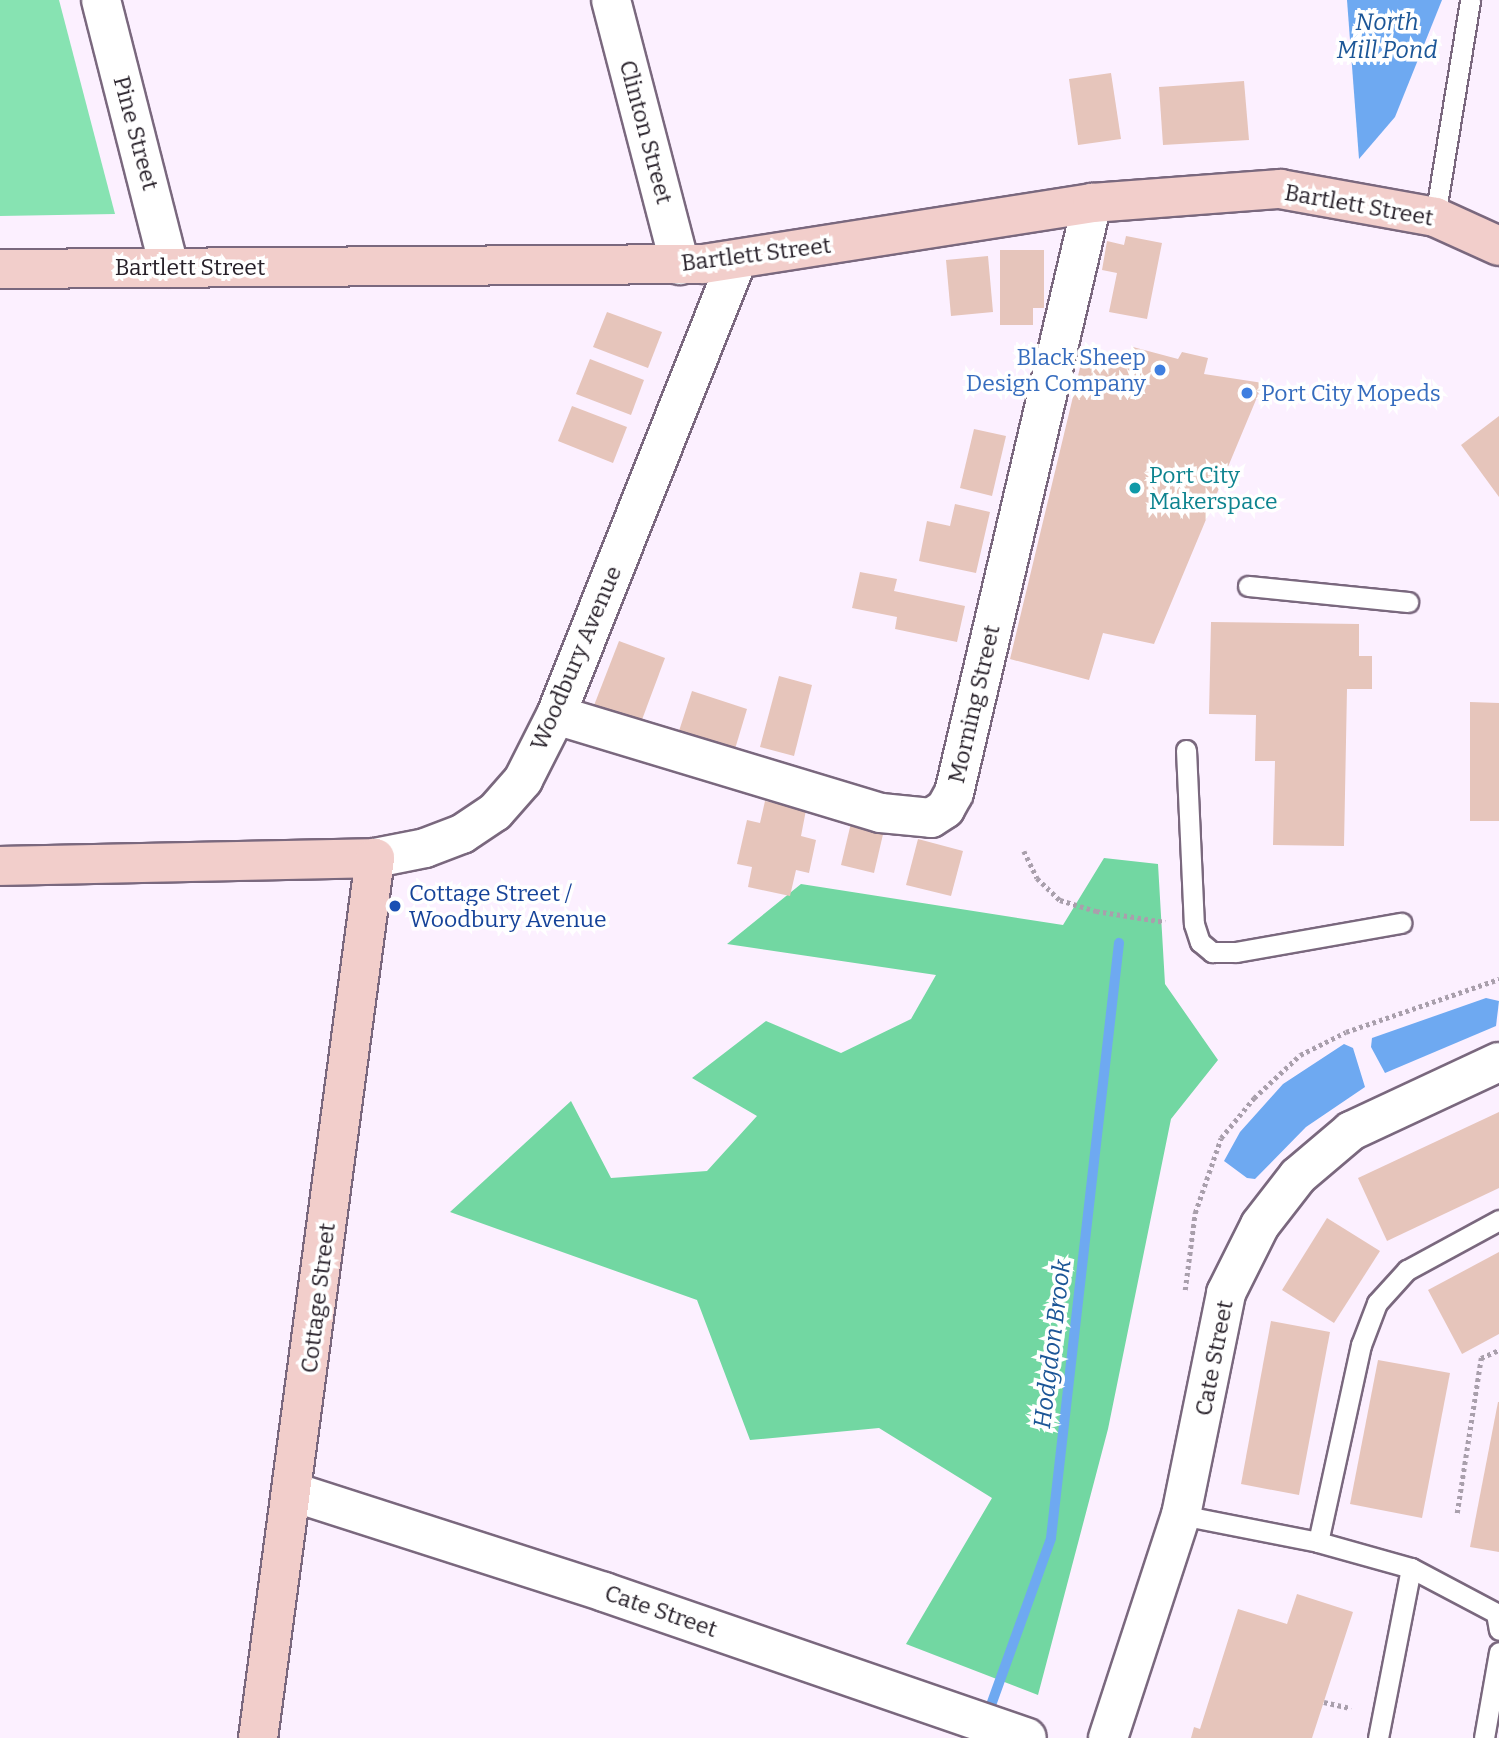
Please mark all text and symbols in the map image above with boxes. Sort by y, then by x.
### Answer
water label: North Mill Pond [1337,9,1437,65]
street label: Clinton Street [614,57,678,207]
street label: Pine Street [108,73,164,193]
street label: Bartlett Street [1282,178,1436,232]
street label: Bartlett Street [680,231,832,277]
street label: Bartlett Street [115,253,265,281]
place label: Black Sheep Design Company [966,343,1146,397]
marker: Black Sheep Design Company [1152,362,1168,378]
place label: Port City Mopeds [1261,379,1441,407]
marker: Port City Mopeds [1239,385,1255,401]
place label: Port City Makerspace [1149,461,1278,515]
marker: Port City Makerspace [1127,480,1143,496]
street label: Woodbury Avenue [525,562,627,754]
street label: Morning Street [942,622,1006,786]
place label: Cottage Street / Woodbury Avenue [409,879,607,933]
marker: Cottage Street / Woodbury Avenue [387,898,403,914]
street label: Cottage Street [295,1221,341,1375]
water label: Hodgdon Brook [1028,1258,1078,1430]
street label: Cate Street [1189,1298,1239,1418]
street label: Cate Street [601,1579,721,1643]

